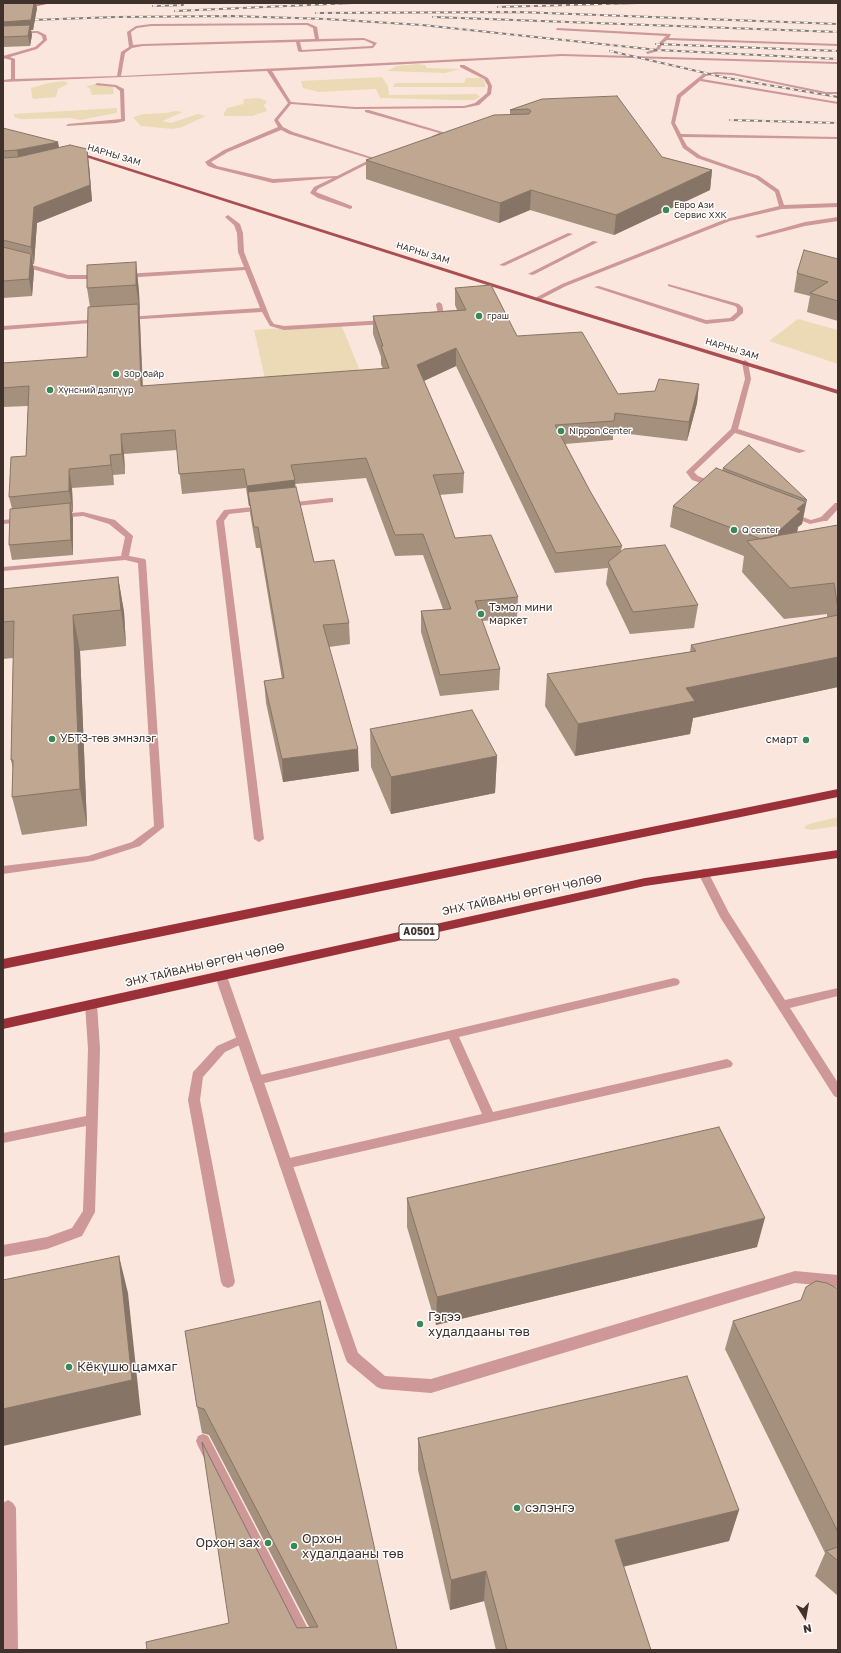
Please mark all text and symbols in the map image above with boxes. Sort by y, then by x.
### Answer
street label: НАРНЫ ЗАМ [86,142,142,168]
place label: Евро Ази Сервис ХХК [674,200,727,221]
marker: Евро Ази Сервис ХХК [661,205,671,215]
street label: НАРНЫ ЗАМ [395,240,451,266]
marker: граш [474,311,484,321]
place label: граш [487,311,509,321]
street label: НАРНЫ ЗАМ [704,336,760,362]
marker: 30р байр [111,369,121,379]
place label: 30р байр [124,369,164,379]
marker: Хүнсний дэлгүүр [45,385,55,395]
place label: Хүнсний дэлгүүр [58,385,133,395]
marker: Nippon Center [556,426,566,436]
place label: Nippon Center [569,426,632,436]
marker: Q center [729,525,739,535]
place label: Q center [742,525,779,535]
place label: Тэмол мини маркет [489,601,552,627]
marker: Тэмол мини маркет [476,609,486,619]
place label: УБТЗ-төв эмнэлэг [60,732,156,746]
place label: смарт [766,733,798,747]
marker: УБТЗ-төв эмнэлэг [47,734,57,744]
marker: смарт [801,735,811,745]
street label: ЭНХ ТАЙВАНЫ ӨРГӨН ЧӨЛӨӨ [441,872,603,918]
road number: A0501 [399,924,439,940]
street label: ЭНХ ТАЙВАНЫ ӨРГӨН ЧӨЛӨӨ [124,940,286,990]
place label: Гэгээ худалдааны төв [428,1309,530,1340]
marker: Гэгээ худалдааны төв [415,1319,425,1329]
place label: Кёкүшю цамхаг [77,1359,177,1375]
marker: Кёкүшю цамхаг [64,1362,74,1372]
place label: сэлэнгэ [525,1500,575,1516]
marker: сэлэнгэ [512,1503,522,1513]
place label: Орхон худалдааны төв [302,1531,404,1562]
place label: Орхон зах [195,1535,260,1551]
marker: Орхон зах [263,1538,273,1548]
marker: Орхон худалдааны төв [289,1541,299,1551]
north arrow [785,1597,825,1637]
text: N [802,1622,813,1636]

